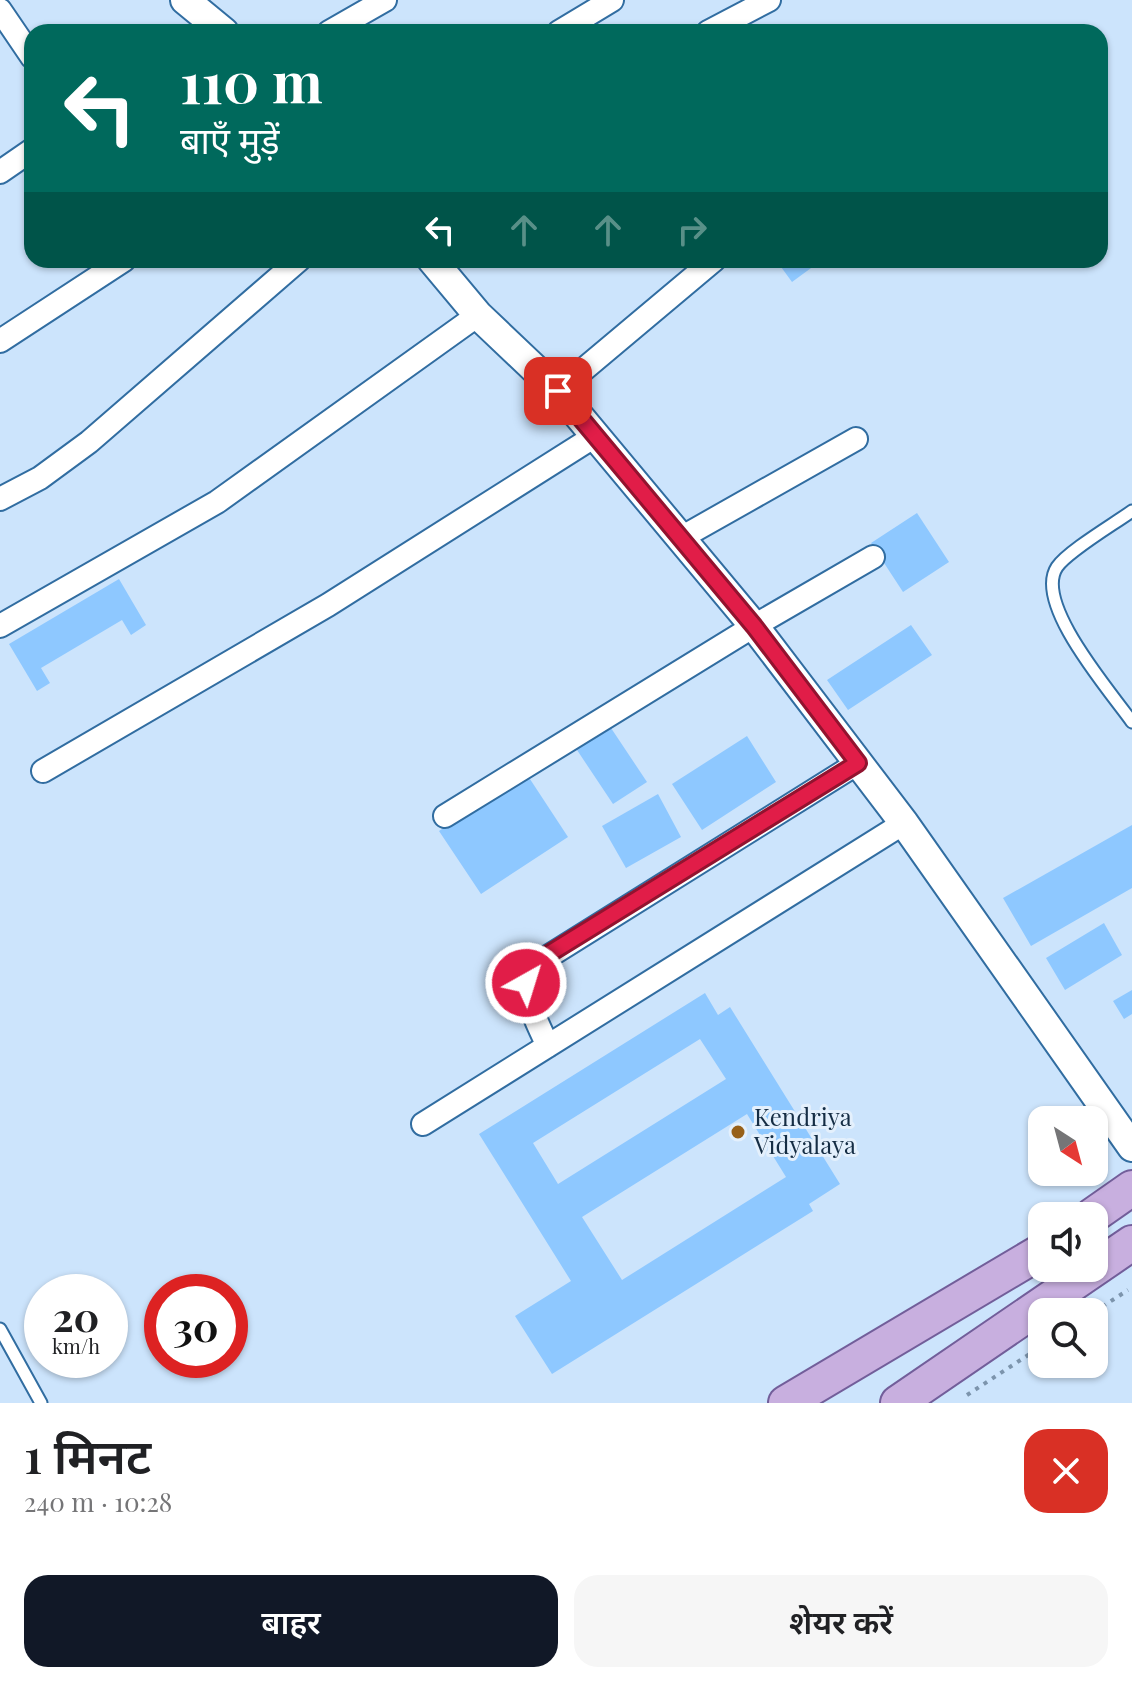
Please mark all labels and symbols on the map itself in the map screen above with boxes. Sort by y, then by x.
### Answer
pin [524,357,592,425]
position arrow [484,941,568,1025]
place label: Kendriya Vidyalaya [753,1100,856,1160]
north arrow [1028,1106,1108,1186]
marker: Kendriya Vidyalaya [729,1123,747,1141]
speed limit sign: 30 [144,1274,248,1378]

